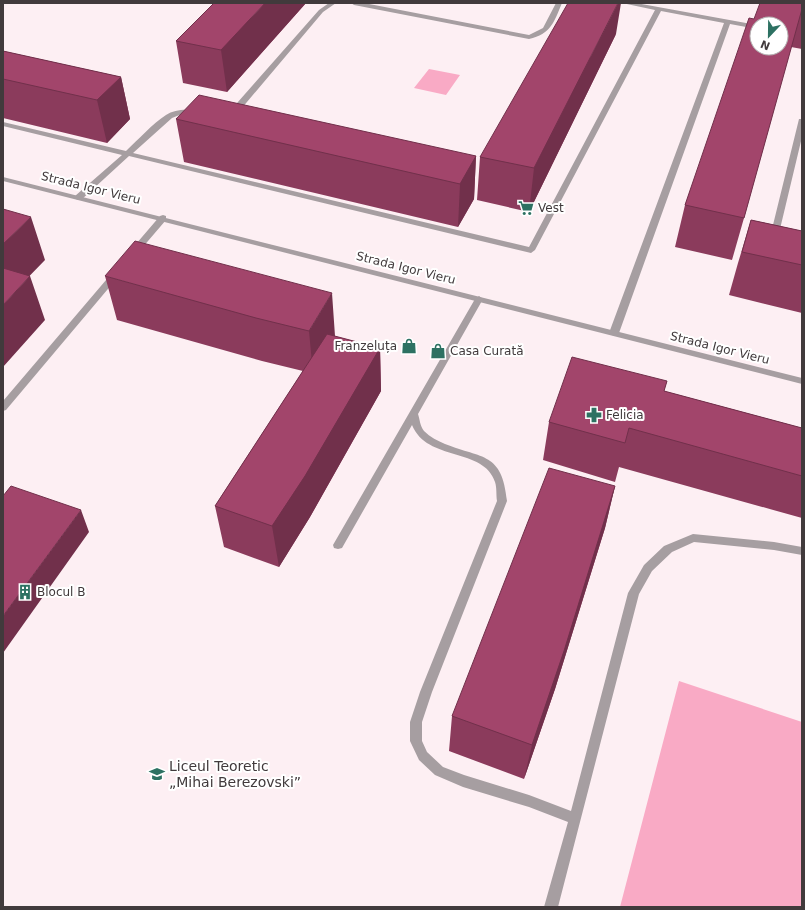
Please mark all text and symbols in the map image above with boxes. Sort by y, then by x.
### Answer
north arrow [749,16,789,56]
text: N [759,37,772,53]
street label: Strada Igor Vieru [40,169,142,207]
supermarket icon: Vest [517,199,535,217]
place label: Vest [538,201,564,215]
street label: Strada Igor Vieru [355,249,457,287]
street label: Strada Igor Vieru [669,329,771,367]
shop icon: Franzeluța [400,337,418,355]
place label: Franzeluța [334,339,397,353]
shop icon: Casa Curată [429,342,447,360]
place label: Casa Curată [450,344,523,358]
pharmacy icon: Felicia [585,406,603,424]
place label: Felicia [606,408,644,422]
building icon: Blocul B [16,583,34,601]
place label: Blocul B [37,585,86,599]
place label: Liceul Teoretic „Mihai Berezovski” [169,758,301,790]
school or university icon: Liceul Teoretic „Mihai Berezovski” [148,765,166,783]

